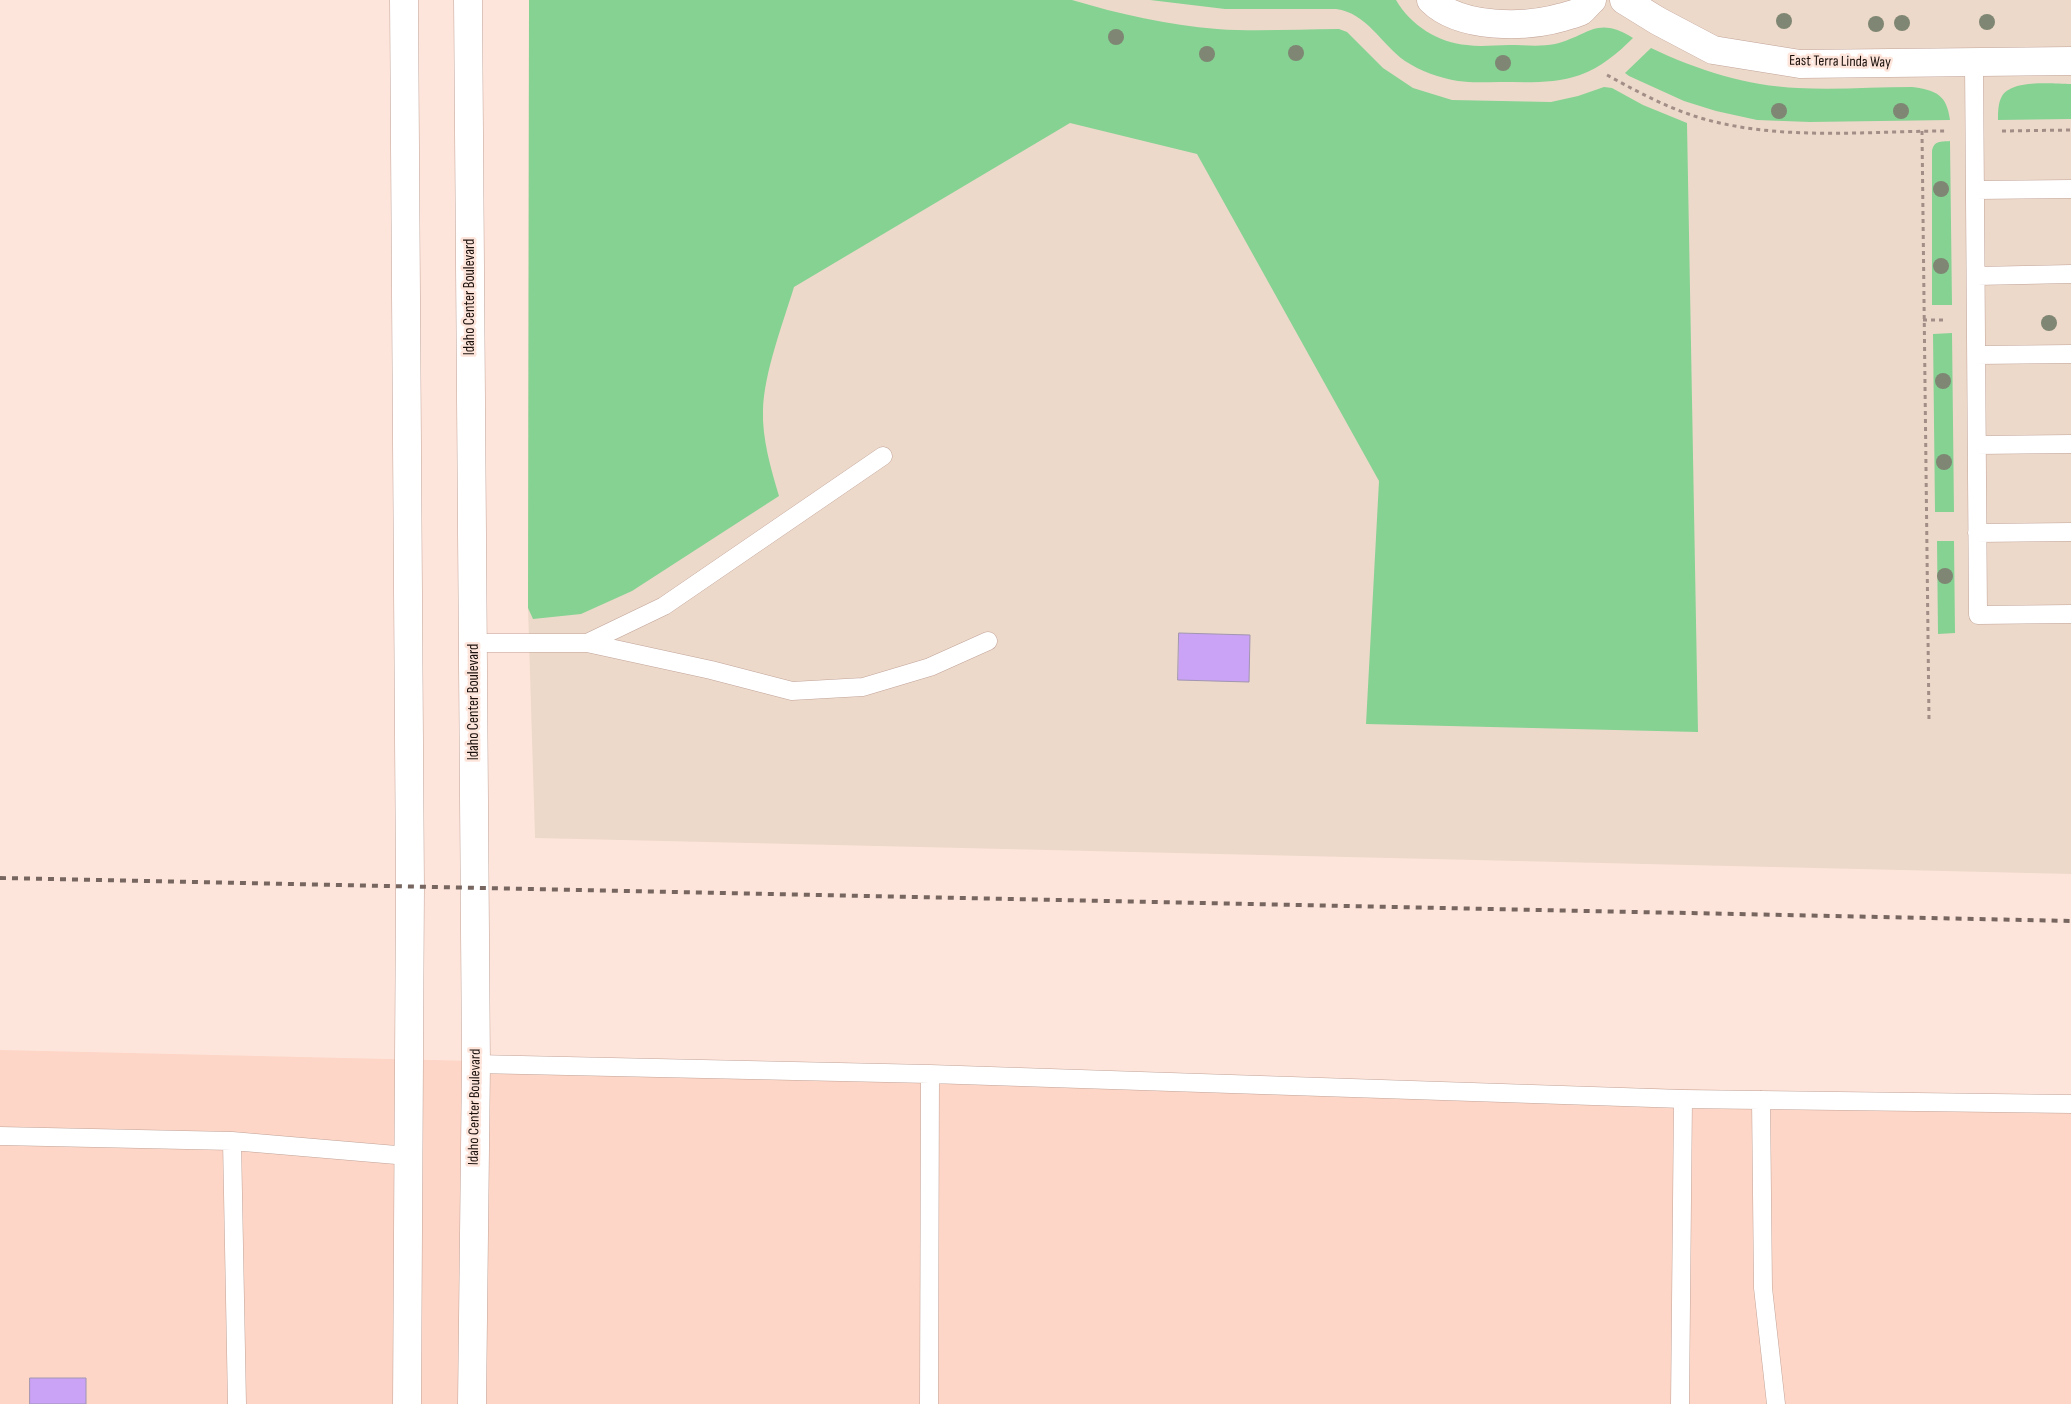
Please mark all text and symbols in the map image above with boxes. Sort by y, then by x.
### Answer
street label: East Terra Linda Way [1789,52,1891,72]
street label: Idaho Center Boulevard [461,239,479,355]
street label: Idaho Center Boulevard [465,644,483,760]
street label: Idaho Center Boulevard [465,1049,485,1165]

